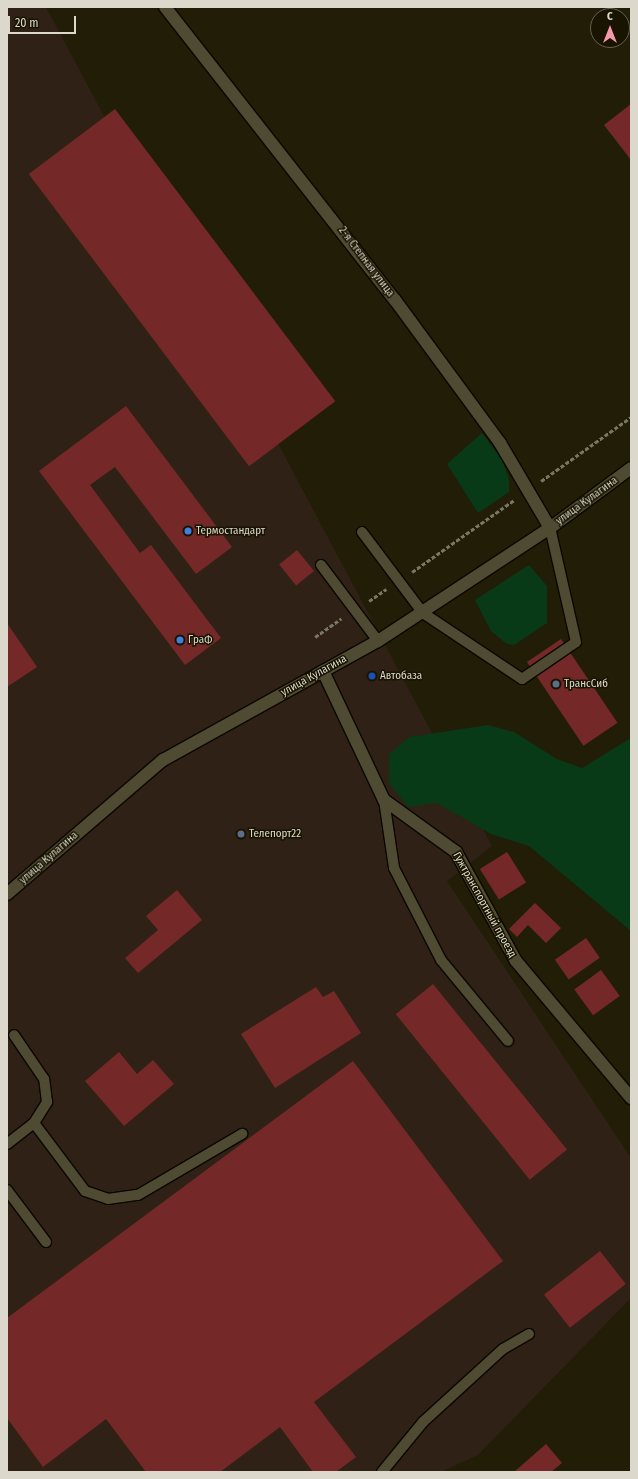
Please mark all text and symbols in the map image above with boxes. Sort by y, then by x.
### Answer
scale bar [10,8,78,34]
north arrow [590,8,630,48]
text: С [607,10,613,23]
text: 20 m [15,16,39,30]
street label: 2-я Степная улица [335,224,397,300]
street label: улица Кулагина [554,474,620,528]
place label: Термостандарт [196,524,265,538]
marker: Термостандарт [183,526,193,536]
place label: ГраФ [188,633,212,647]
marker: ГраФ [175,635,185,645]
street label: улица Кулагина [279,652,349,700]
place label: Автобаза [380,669,422,683]
marker: Автобаза [367,671,377,681]
place label: ТрансСиб [564,677,608,691]
marker: ТрансСиб [551,679,561,689]
place label: Телепорт22 [249,827,301,841]
street label: улица Кулагина [17,829,81,887]
marker: Телепорт22 [236,829,246,839]
street label: Гужтранспортный проезд [449,850,519,960]

